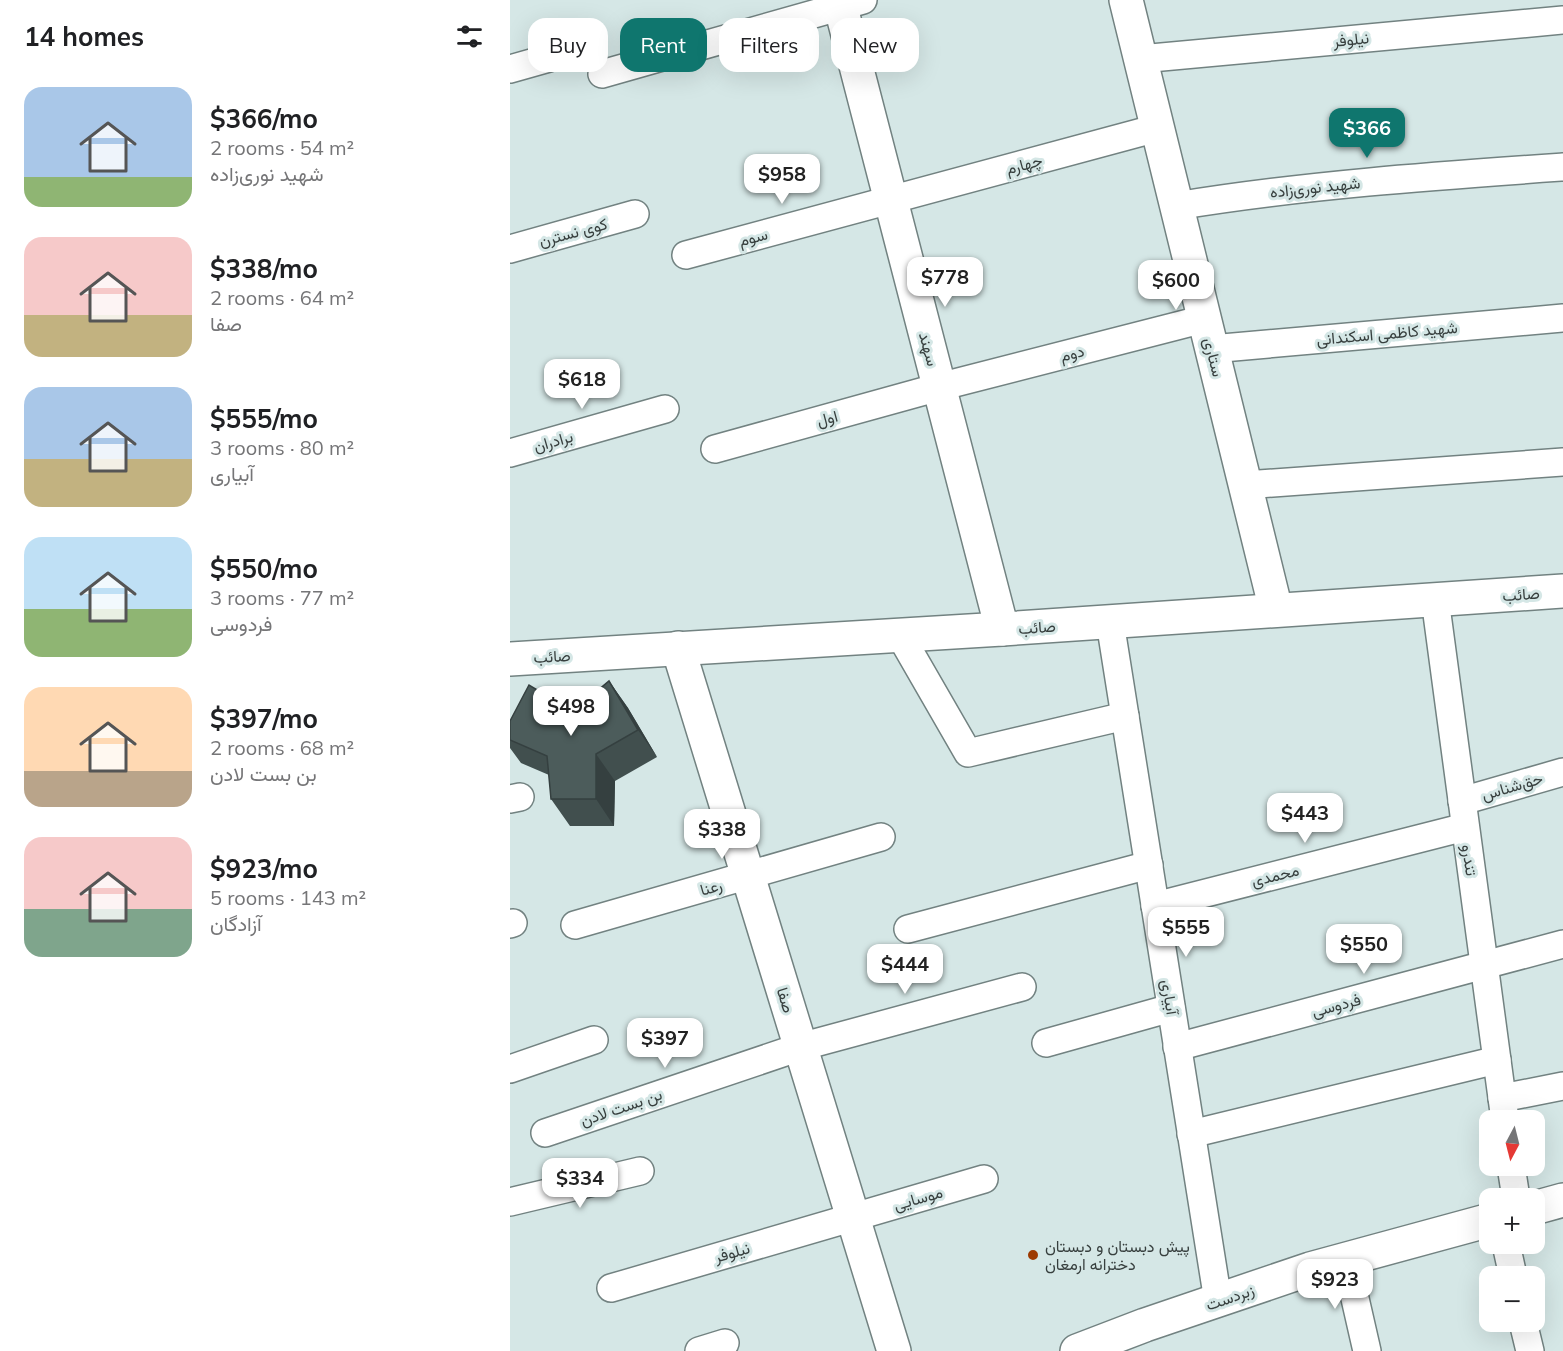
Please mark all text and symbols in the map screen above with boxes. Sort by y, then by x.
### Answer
chip: Buy [528,18,608,72]
chip: Rent [620,18,707,72]
chip: Filters [719,18,819,72]
chip: New [831,18,919,72]
text: 14 homes [24,20,144,53]
icon: filters [453,20,486,53]
street label: نیلوفر [1331,27,1370,52]
text: $366/mo [210,102,318,135]
pin: $366 [1331,108,1403,159]
icon: home [72,111,144,183]
text: $366 [1343,115,1391,140]
text: 2 rooms · 54 m² [210,135,354,160]
street label: چهارم [1004,150,1045,180]
pin: $958 [746,154,818,205]
text: شهید نوری‌زاده [210,161,323,186]
text: $958 [758,161,806,186]
street label: شهید نوری‌زاده [1269,172,1361,203]
street label: کوی نسترن [537,213,610,252]
street label: سوم [736,224,770,251]
text: $338/mo [210,252,318,285]
pin: $778 [909,257,981,308]
pin: $600 [1140,260,1212,311]
icon: home [72,261,144,333]
text: $778 [921,264,969,289]
text: $600 [1152,267,1200,292]
text: 2 rooms · 64 m² [210,285,354,310]
text: صفا [210,311,242,336]
street label: شهید کاظمی اسکندانی [1315,317,1459,350]
street label: سهند [914,330,943,369]
street label: ستاری [1199,335,1229,379]
street label: دوم [1058,340,1086,367]
pin: $618 [546,359,618,410]
text: $618 [558,366,606,391]
text: $555/mo [210,402,318,435]
street label: اول [814,406,840,431]
icon: home [72,411,144,483]
street label: برادران [531,426,575,457]
text: 3 rooms · 80 m² [210,435,354,460]
text: آبیاری [210,461,254,486]
text: $550/mo [210,552,318,585]
icon: home [72,561,144,633]
street label: صائب [1502,583,1540,605]
text: 3 rooms · 77 m² [210,585,354,610]
text: فردوسی [210,611,273,636]
street label: صائب [1018,616,1056,638]
street label: صائب [533,645,571,667]
pin: $498 [535,686,607,737]
text: $498 [547,693,595,718]
text: $397/mo [210,702,318,735]
icon: home [72,711,144,783]
text: 2 rooms · 68 m² [210,735,354,760]
text: بن بست لادن [210,761,317,786]
street label: حق‌شناس [1479,768,1545,805]
pin: $443 [1269,793,1341,844]
text: $443 [1281,800,1329,825]
pin: $338 [686,809,758,860]
text: $338 [698,816,746,841]
street label: تندرو [1457,843,1482,877]
text: $923/mo [210,852,318,885]
street label: محمدی [1249,859,1301,892]
icon: home [72,861,144,933]
street label: رعنا [698,874,725,901]
text: 5 rooms · 143 m² [210,885,366,910]
pin: $555 [1150,907,1222,958]
text: آزادگان [210,911,262,936]
text: $555 [1162,914,1210,939]
pin: $550 [1328,924,1400,975]
text: $550 [1340,931,1388,956]
pin: $444 [869,944,941,995]
text: $444 [881,951,929,976]
street label: آبیاری [1156,978,1183,1017]
street label: صفا [773,985,799,1015]
street label: فردوسی [1309,989,1363,1022]
pin: $397 [629,1018,701,1069]
text: $397 [641,1025,689,1050]
street label: بن بست لادن [577,1084,665,1131]
north arrow [1479,1110,1545,1176]
map controls [1479,1110,1545,1332]
pin: $334 [544,1158,616,1209]
text: $334 [556,1165,604,1190]
street label: موسایی [891,1181,945,1215]
button: + [1479,1188,1545,1254]
place label: پیش دبستان و دبستان دخترانه ارمغان [1045,1236,1190,1275]
street label: نیلوفر [711,1237,752,1268]
marker: پیش دبستان و دبستان دخترانه ارمغان [1026,1248,1040,1262]
pin: $923 [1299,1259,1371,1310]
text: $923 [1311,1266,1359,1291]
button: − [1479,1266,1545,1332]
street label: زبردست [1203,1279,1257,1316]

